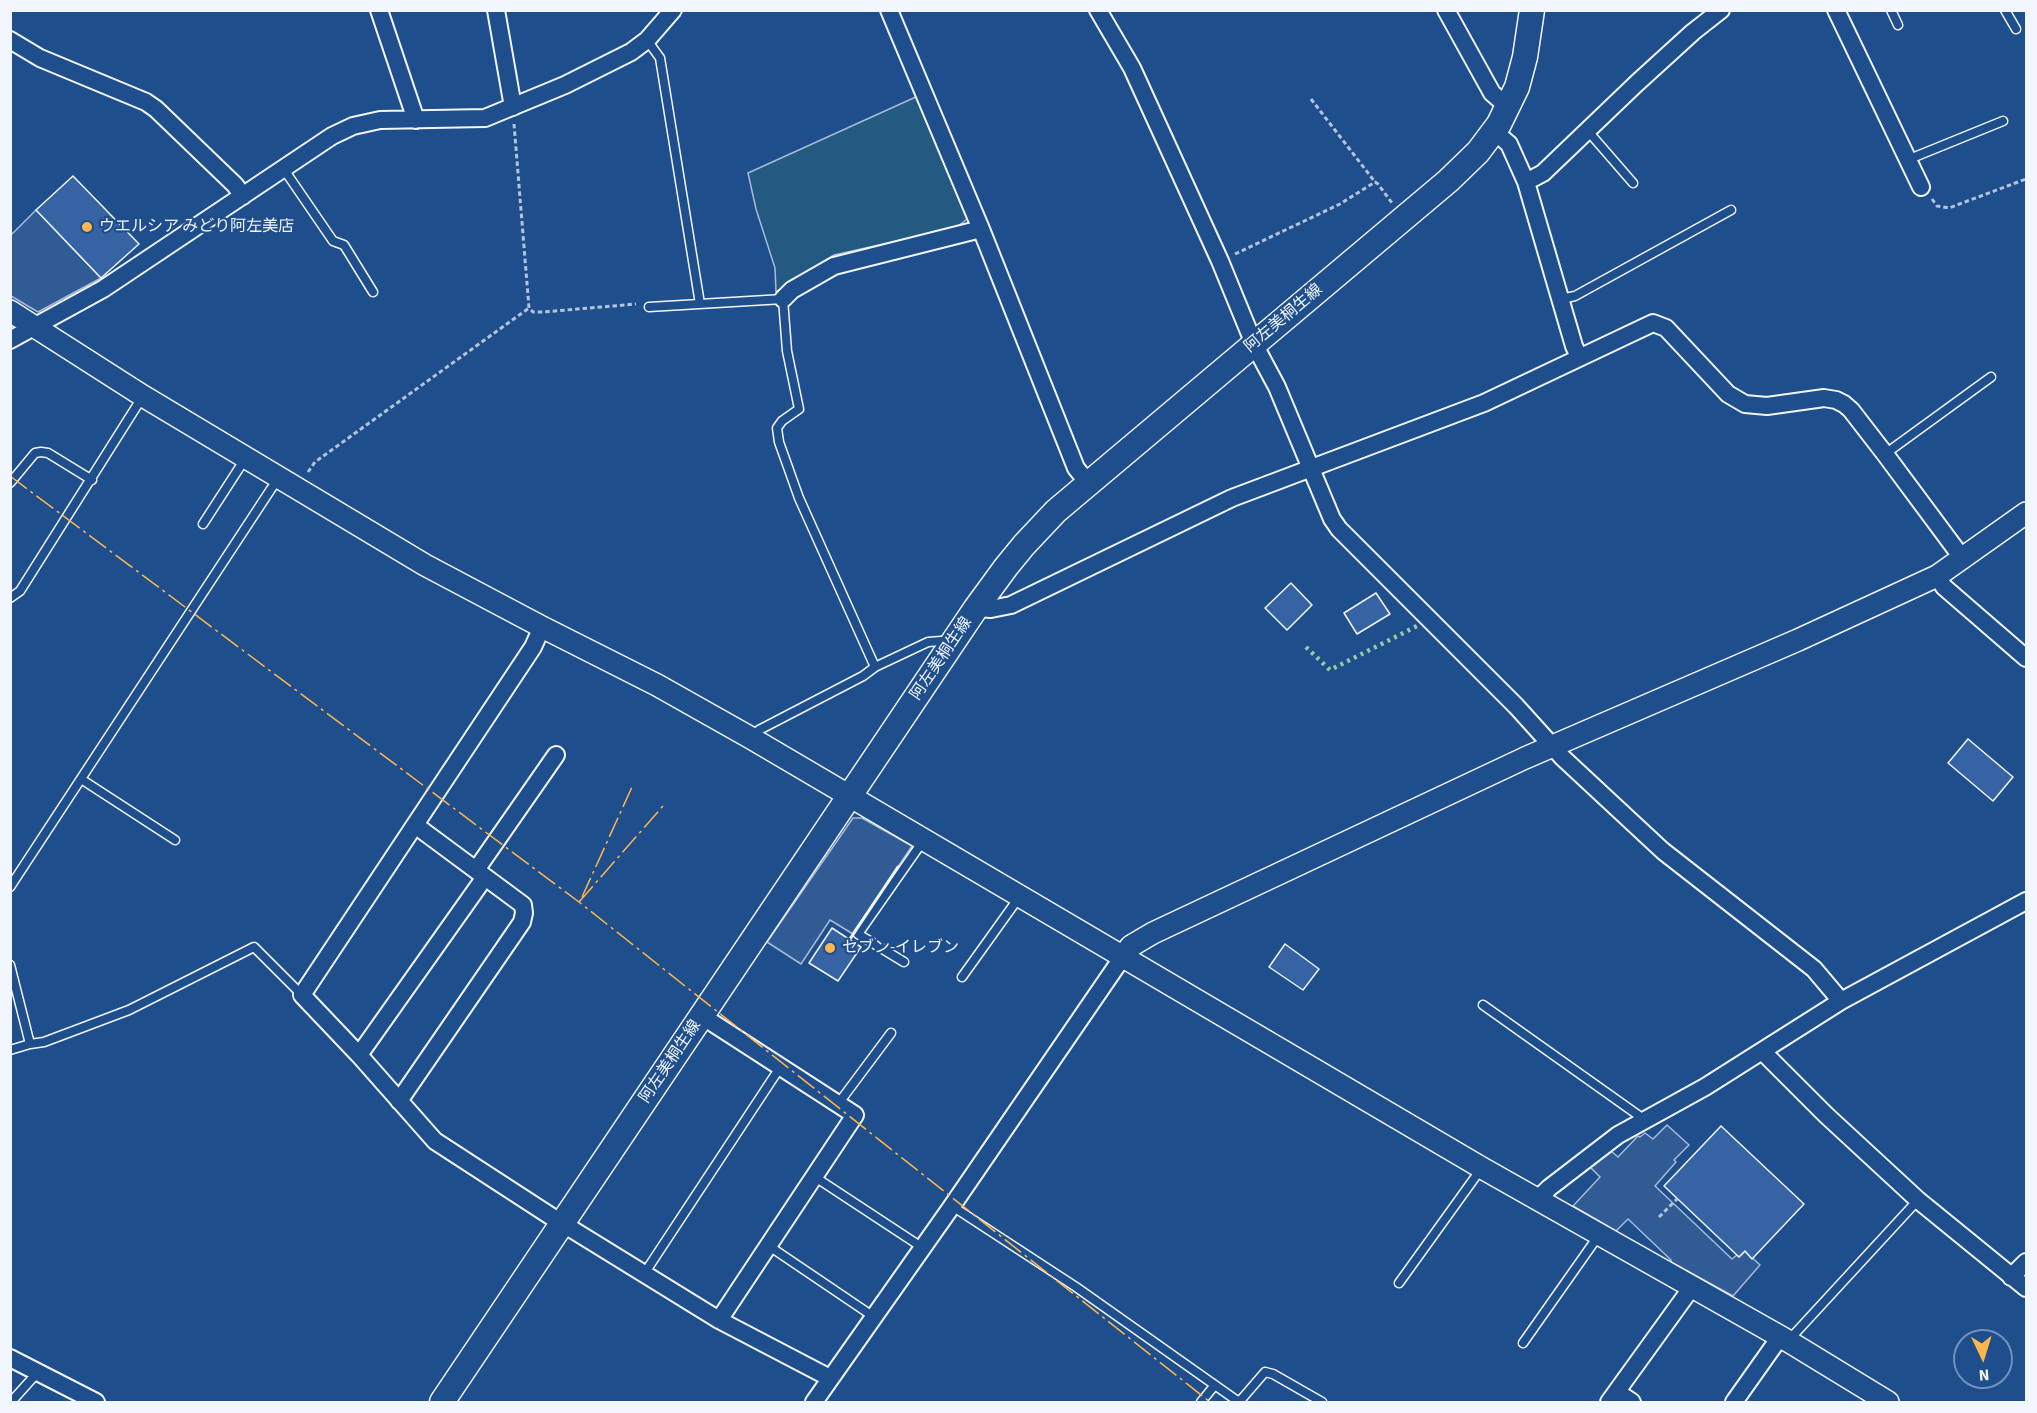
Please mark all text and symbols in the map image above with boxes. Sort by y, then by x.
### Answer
place label: ウエルシア みどり阿左美店 [99,217,294,237]
marker: ウエルシア みどり阿左美店 [80,220,94,234]
street label: 阿左美桐生線 [1241,281,1327,357]
street label: 阿左美桐生線 [907,614,977,704]
place label: セブン-イレブン [842,938,959,958]
marker: セブン-イレブン [823,941,837,955]
street label: 阿左美桐生線 [636,1017,706,1107]
north arrow [1953,1329,2013,1389]
text: N [1978,1364,1990,1386]

